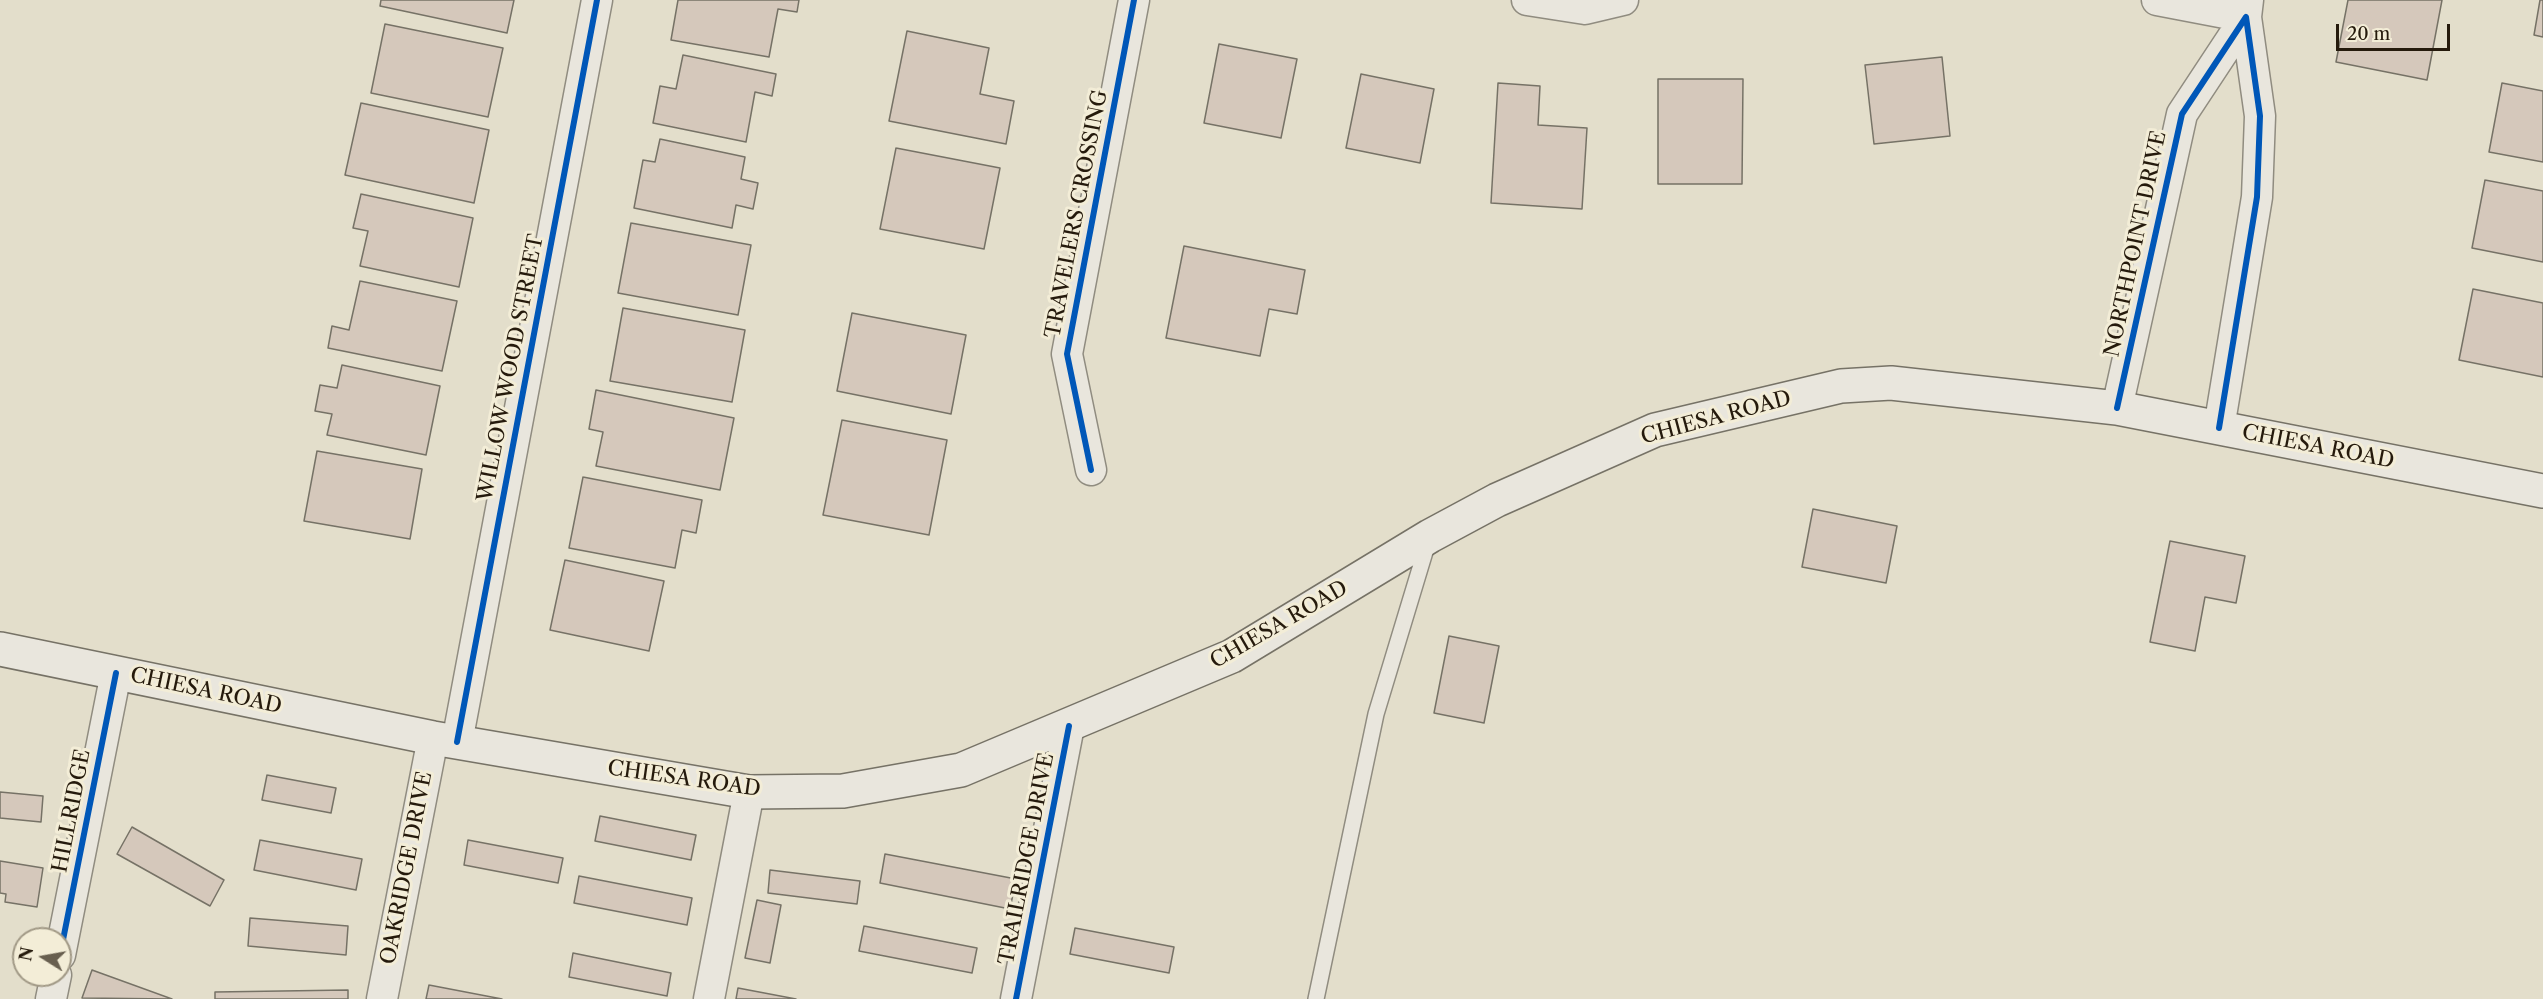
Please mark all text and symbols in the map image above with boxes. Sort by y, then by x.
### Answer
scale bar [2339,12,2453,50]
text: 20 m [2347,23,2390,45]
street label: TRAVELERS CROSSING [1041,88,1113,340]
street label: NORTHPOINT DRIVE [2100,129,2172,359]
street label: WILLOW WOOD STREET [473,232,549,504]
street label: CHIESA ROAD [1638,386,1794,450]
street label: CHIESA ROAD [2240,420,2396,474]
street label: CHIESA ROAD [1206,575,1352,675]
street label: CHIESA ROAD [128,663,284,719]
street label: HILLRIDGE [48,747,96,875]
street label: TRAILRIDGE DRIVE [994,751,1060,967]
street label: CHIESA ROAD [606,756,762,802]
street label: OAKRIDGE DRIVE [376,770,438,966]
north arrow [12,927,72,987]
text: N [15,945,37,963]

